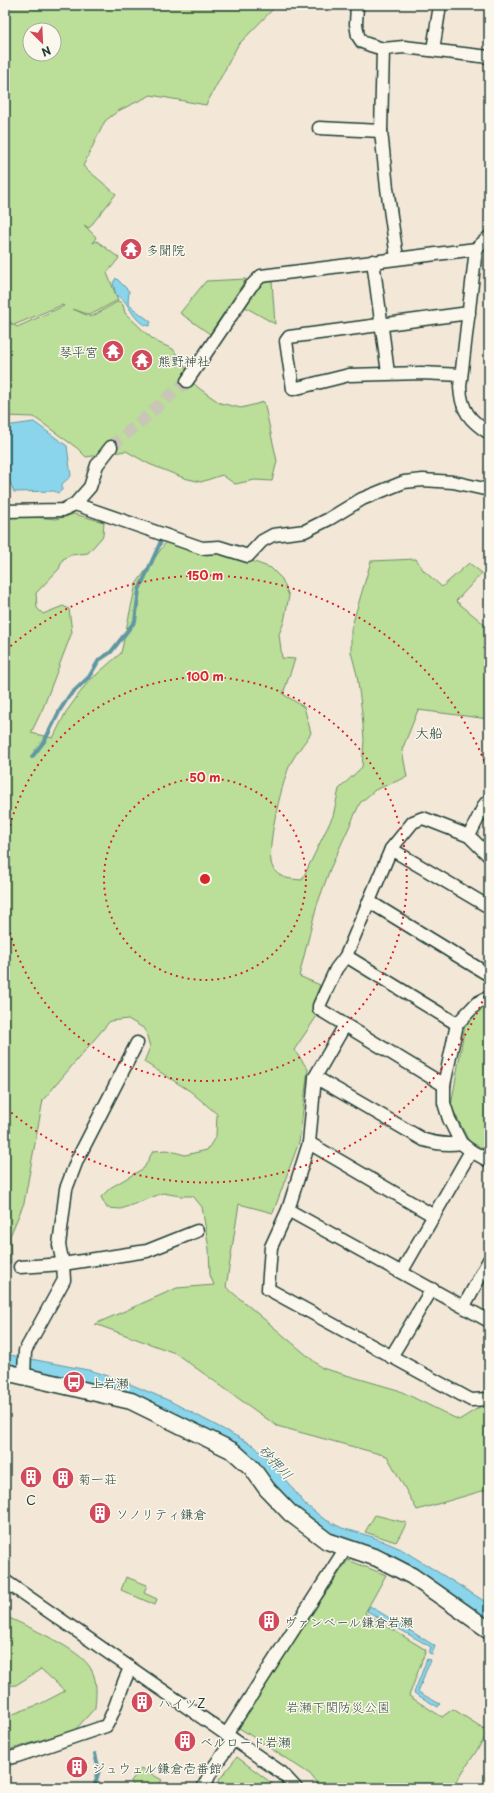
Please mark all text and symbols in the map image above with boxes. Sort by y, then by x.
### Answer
north arrow [22,22,62,62]
text: N [39,42,54,61]
temple icon: 多聞院 [118,236,144,262]
place label: 多聞院 [146,240,185,259]
temple icon: 琴平宮 [100,338,126,364]
place label: 琴平宮 [59,342,98,361]
temple icon: 熊野神社 [129,347,155,373]
place label: 熊野神社 [158,351,210,370]
text: 150 m [187,566,223,584]
text: 100 m [186,667,224,685]
district label: 大船 [415,722,443,743]
text: 50 m [189,768,221,786]
centre of rings [198,872,212,886]
bus stop icon: 上岩瀬 [61,1369,87,1395]
place label: 上岩瀬 [90,1373,129,1392]
water label: 砂押川 [254,1439,298,1485]
building icon: C [18,1464,44,1490]
building icon: 菊一荘 [50,1465,76,1491]
place label: 菊一荘 [78,1469,117,1488]
place label: C [26,1490,36,1509]
building icon: ソノリティ鎌倉 [87,1500,113,1526]
place label: ソノリティ鎌倉 [116,1504,206,1523]
building icon: ヴァンベール鎌倉岩瀬 [256,1608,282,1634]
place label: ヴァンベール鎌倉岩瀬 [284,1612,413,1631]
building icon: ハイツZ [129,1689,155,1715]
place label: ハイツZ [158,1693,206,1712]
park label: 岩瀬下関防災公園 [286,1697,390,1716]
building icon: ベルロード岩瀬 [172,1728,198,1754]
place label: ベルロード岩瀬 [200,1732,291,1751]
building icon: ジュウェル鎌倉壱番館 [64,1754,90,1780]
place label: ジュウェル鎌倉壱番館 [92,1758,222,1777]

